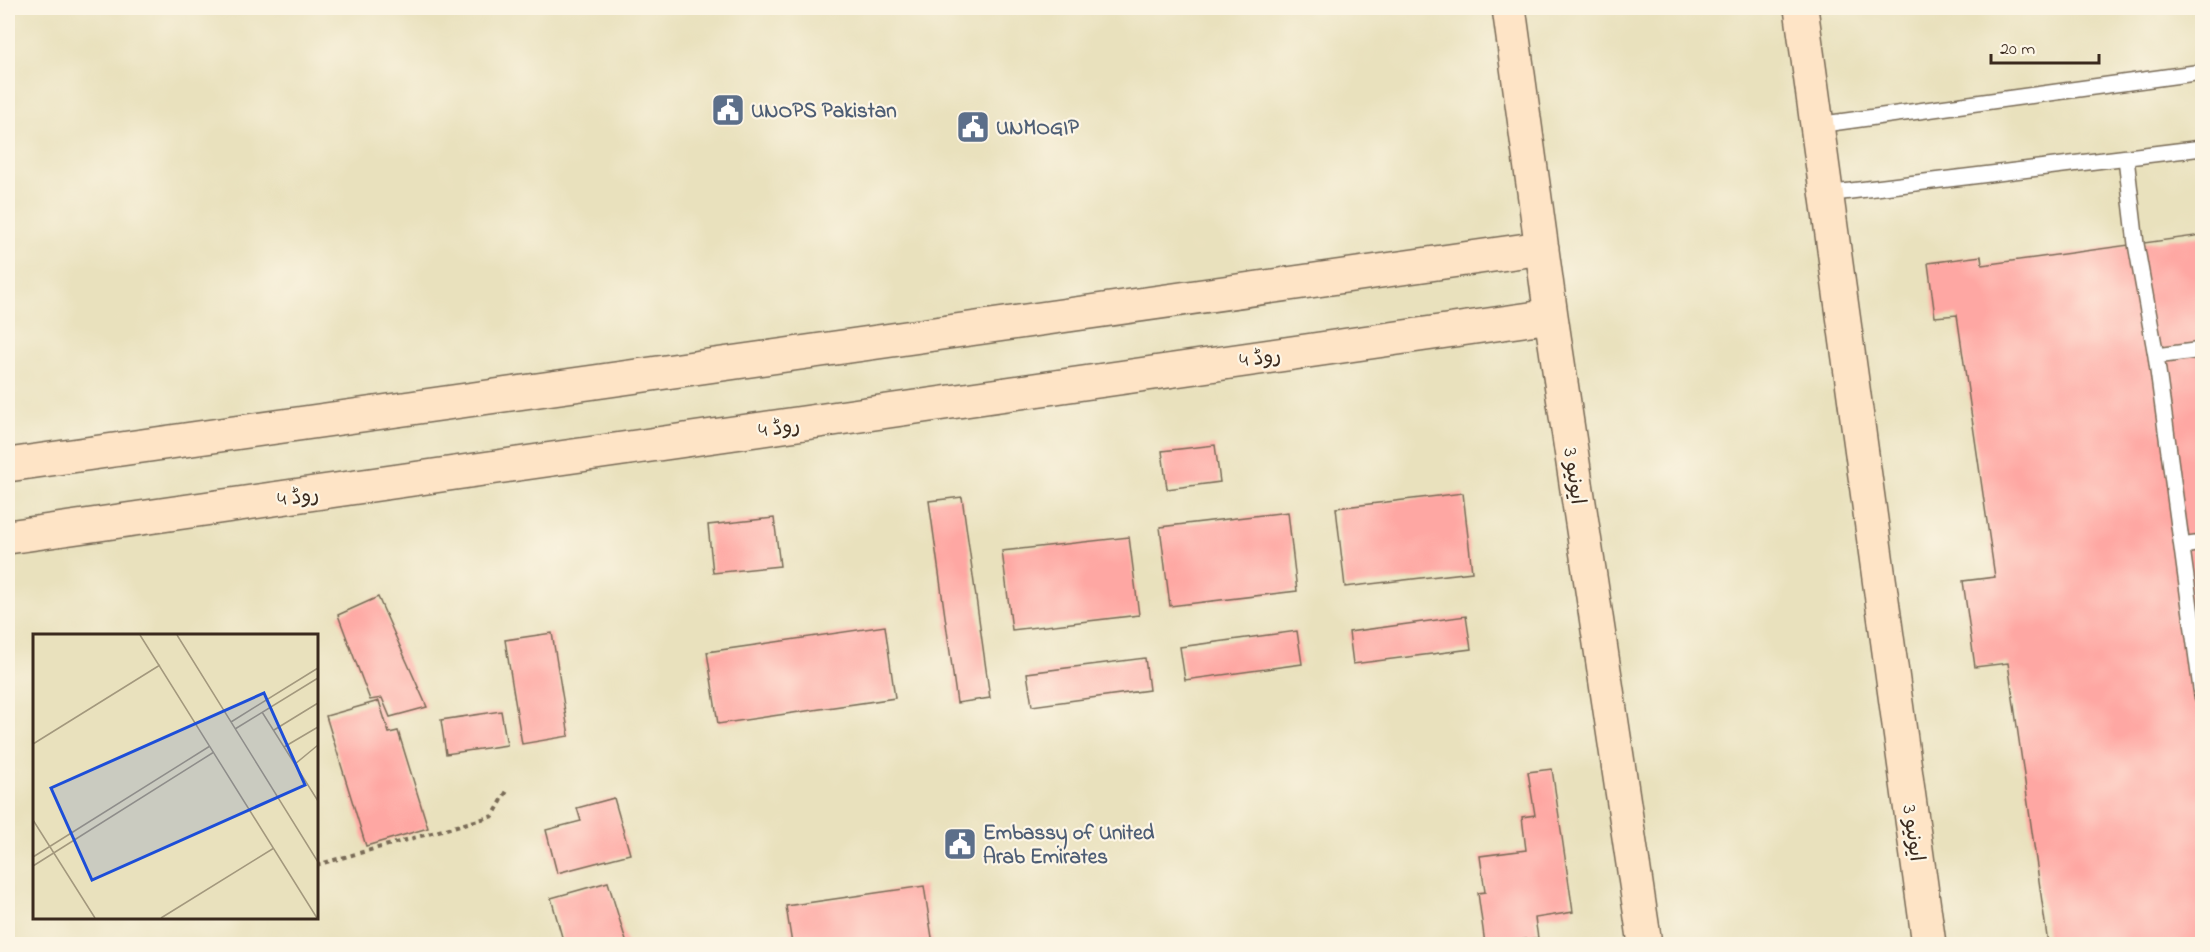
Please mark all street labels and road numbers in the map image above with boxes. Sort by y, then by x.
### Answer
street label: روڈ 4 [1238,341,1283,377]
street label: روڈ 4 [757,411,802,447]
street label: ایونیو 3 [1554,446,1592,507]
street label: روڈ 4 [276,480,321,516]
street label: ایونیو 3 [1893,803,1931,864]

